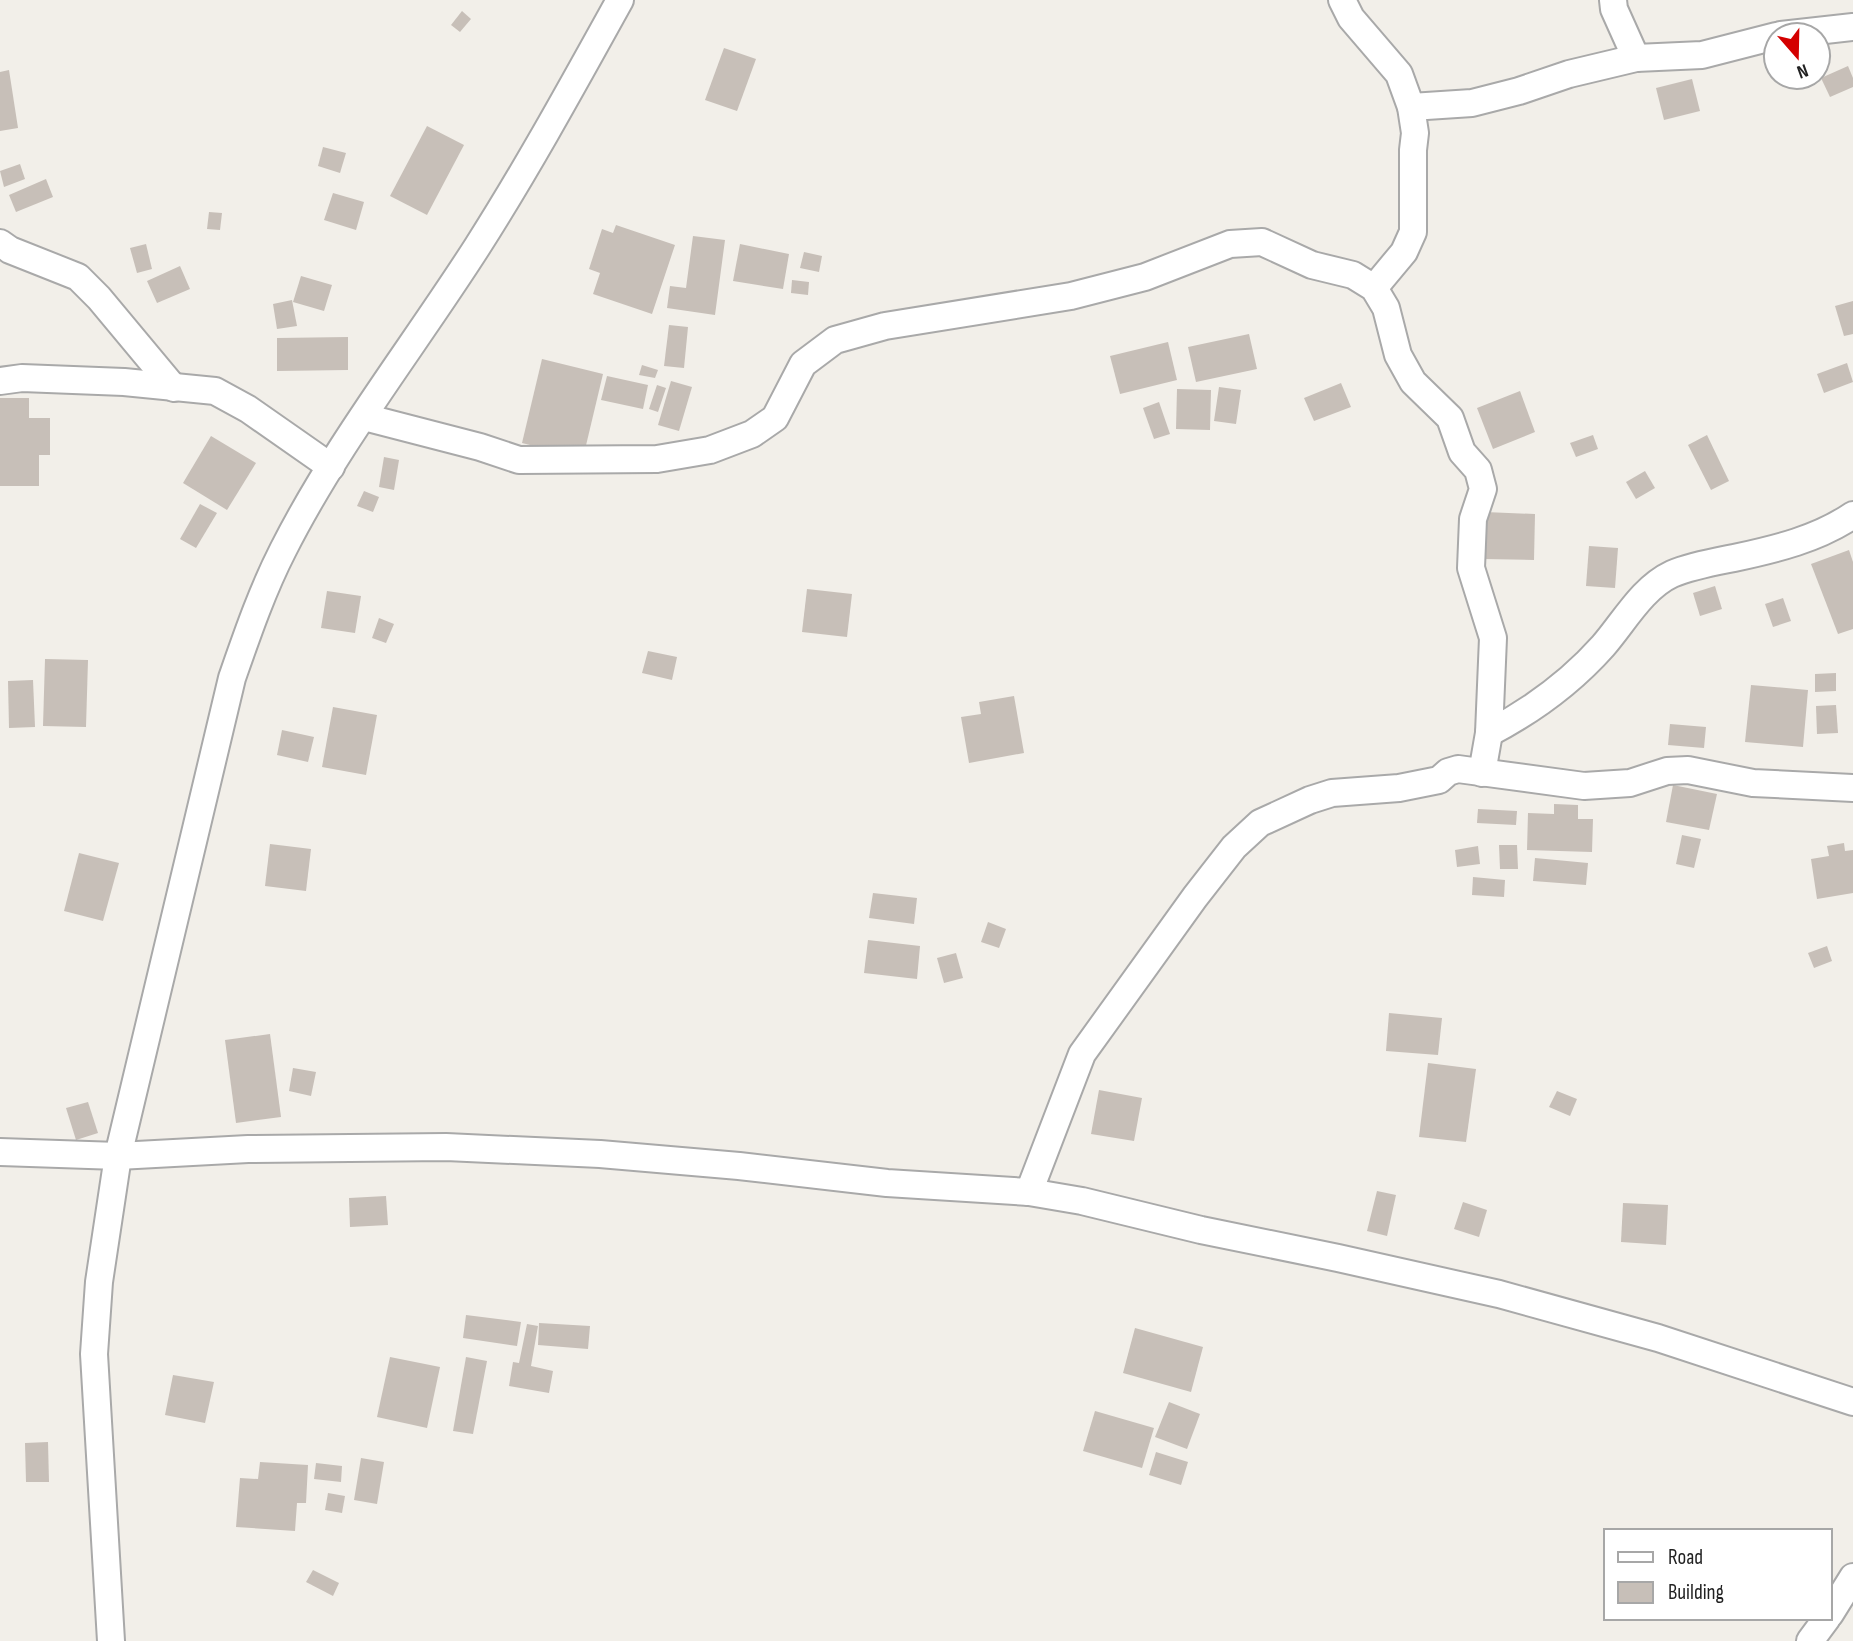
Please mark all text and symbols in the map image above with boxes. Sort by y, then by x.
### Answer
north arrow [1762,21,1832,91]
text: N [1794,58,1811,83]
legend [1604,1529,1832,1620]
text: Road [1668,1545,1703,1570]
text: Building [1668,1580,1724,1605]

